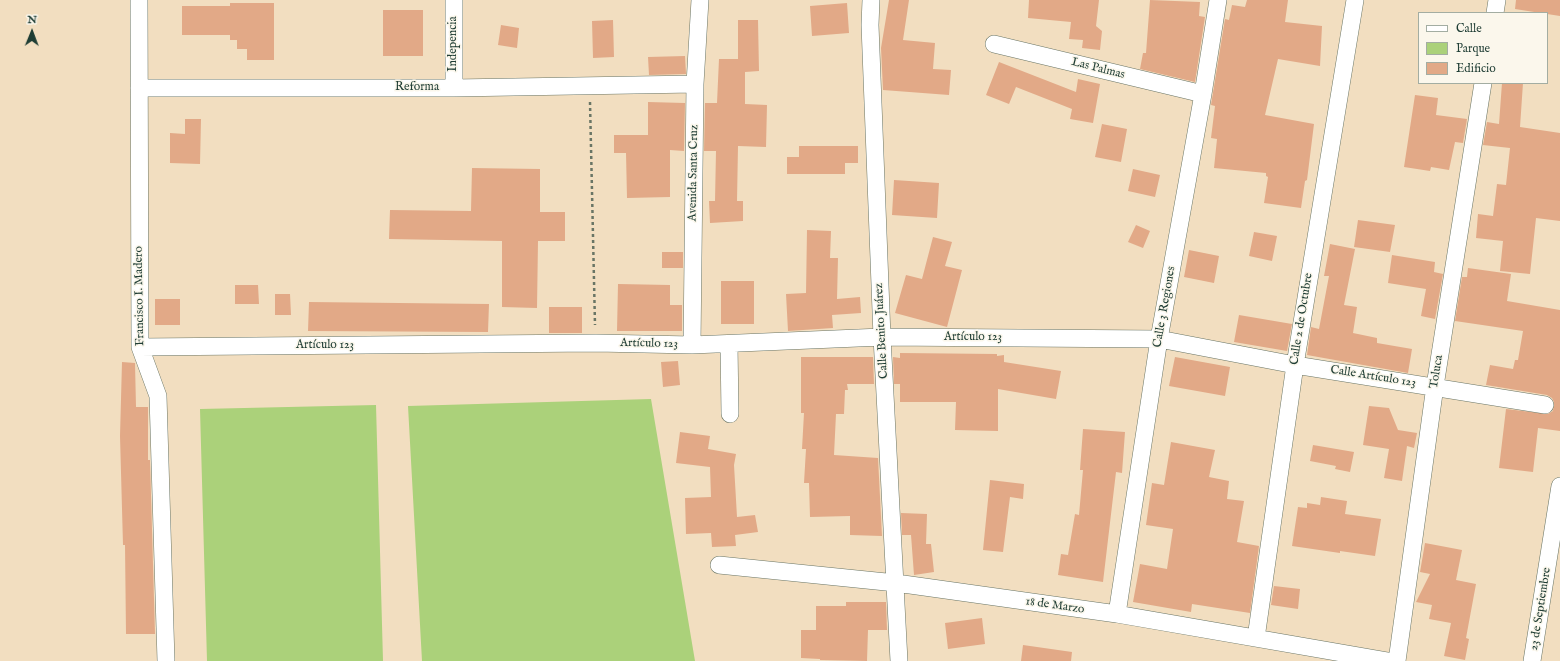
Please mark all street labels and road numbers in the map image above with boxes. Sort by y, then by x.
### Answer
street label: Indepencia [447,16,461,72]
street label: Las Palmas [1070,55,1126,83]
street label: Reforma [395,81,439,95]
street label: Avenida Santa Cruz [686,125,702,221]
street label: Francisco I. Madero [132,246,148,346]
street label: Calle 3 Regiones [1151,265,1179,349]
street label: Calle 2 de Octubre [1288,272,1316,366]
street label: Calle Benito Juárez [872,283,892,379]
street label: Artículo 123 [944,331,1002,345]
street label: Artículo 123 [620,336,678,352]
street label: Artículo 123 [296,339,354,353]
street label: Toluca [1427,354,1447,390]
street label: Calle Artículo 123 [1329,363,1417,391]
street label: 23 de Septiembre [1527,567,1555,651]
street label: 18 de Marzo [1025,595,1085,617]

